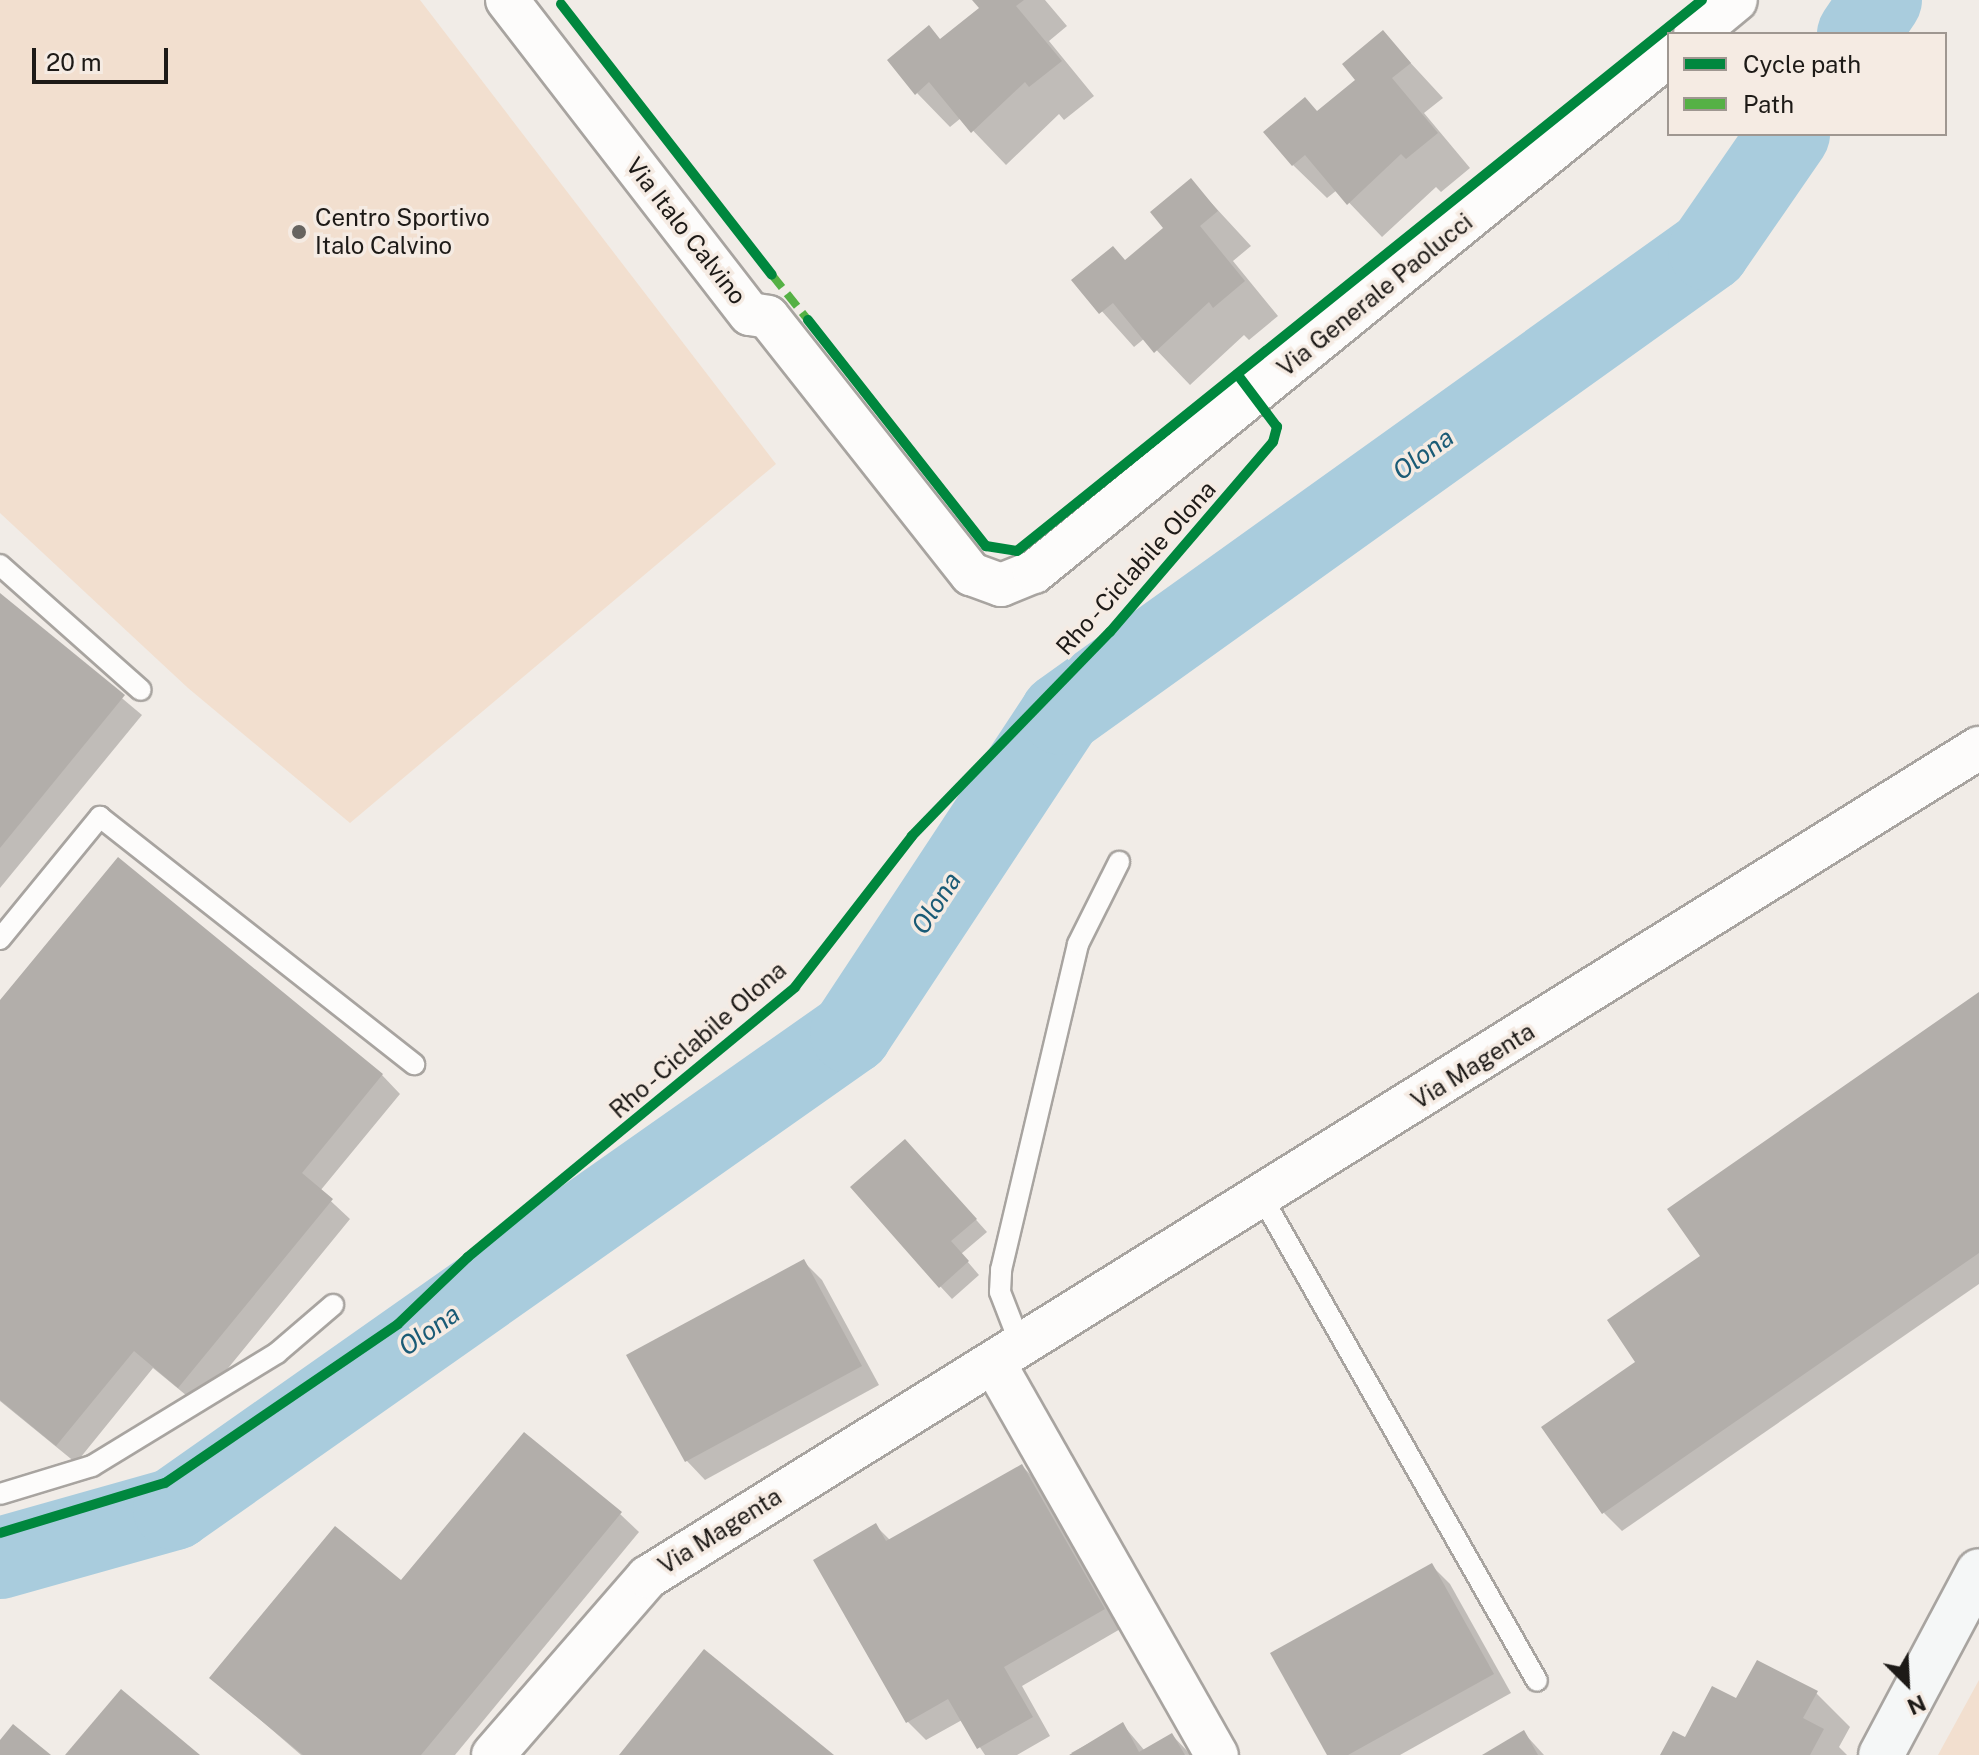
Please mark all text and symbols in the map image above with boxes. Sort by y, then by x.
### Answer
scale bar [36,32,172,82]
legend [1667,32,1947,136]
text: 20 m [46,48,102,76]
text: Cycle path [1743,50,1861,78]
text: Path [1743,90,1794,118]
street label: Via Italo Calvino [620,152,752,310]
place label: Centro Sportivo Italo Calvino [315,204,490,260]
street label: Via Generale Paolucci [1272,207,1478,383]
marker: Centro Sportivo Italo Calvino [290,223,308,241]
water label: Olona [1386,421,1460,487]
street label: Rho - Ciclabile Olona [1048,472,1224,664]
water label: Olona [904,866,968,940]
street label: Rho - Ciclabile Olona [601,953,795,1127]
street label: Via Magenta [1406,1017,1540,1115]
water label: Olona [392,1298,466,1362]
street label: Via Magenta [653,1482,787,1580]
north arrow [1867,1643,1947,1723]
text: N [1904,1690,1930,1720]

